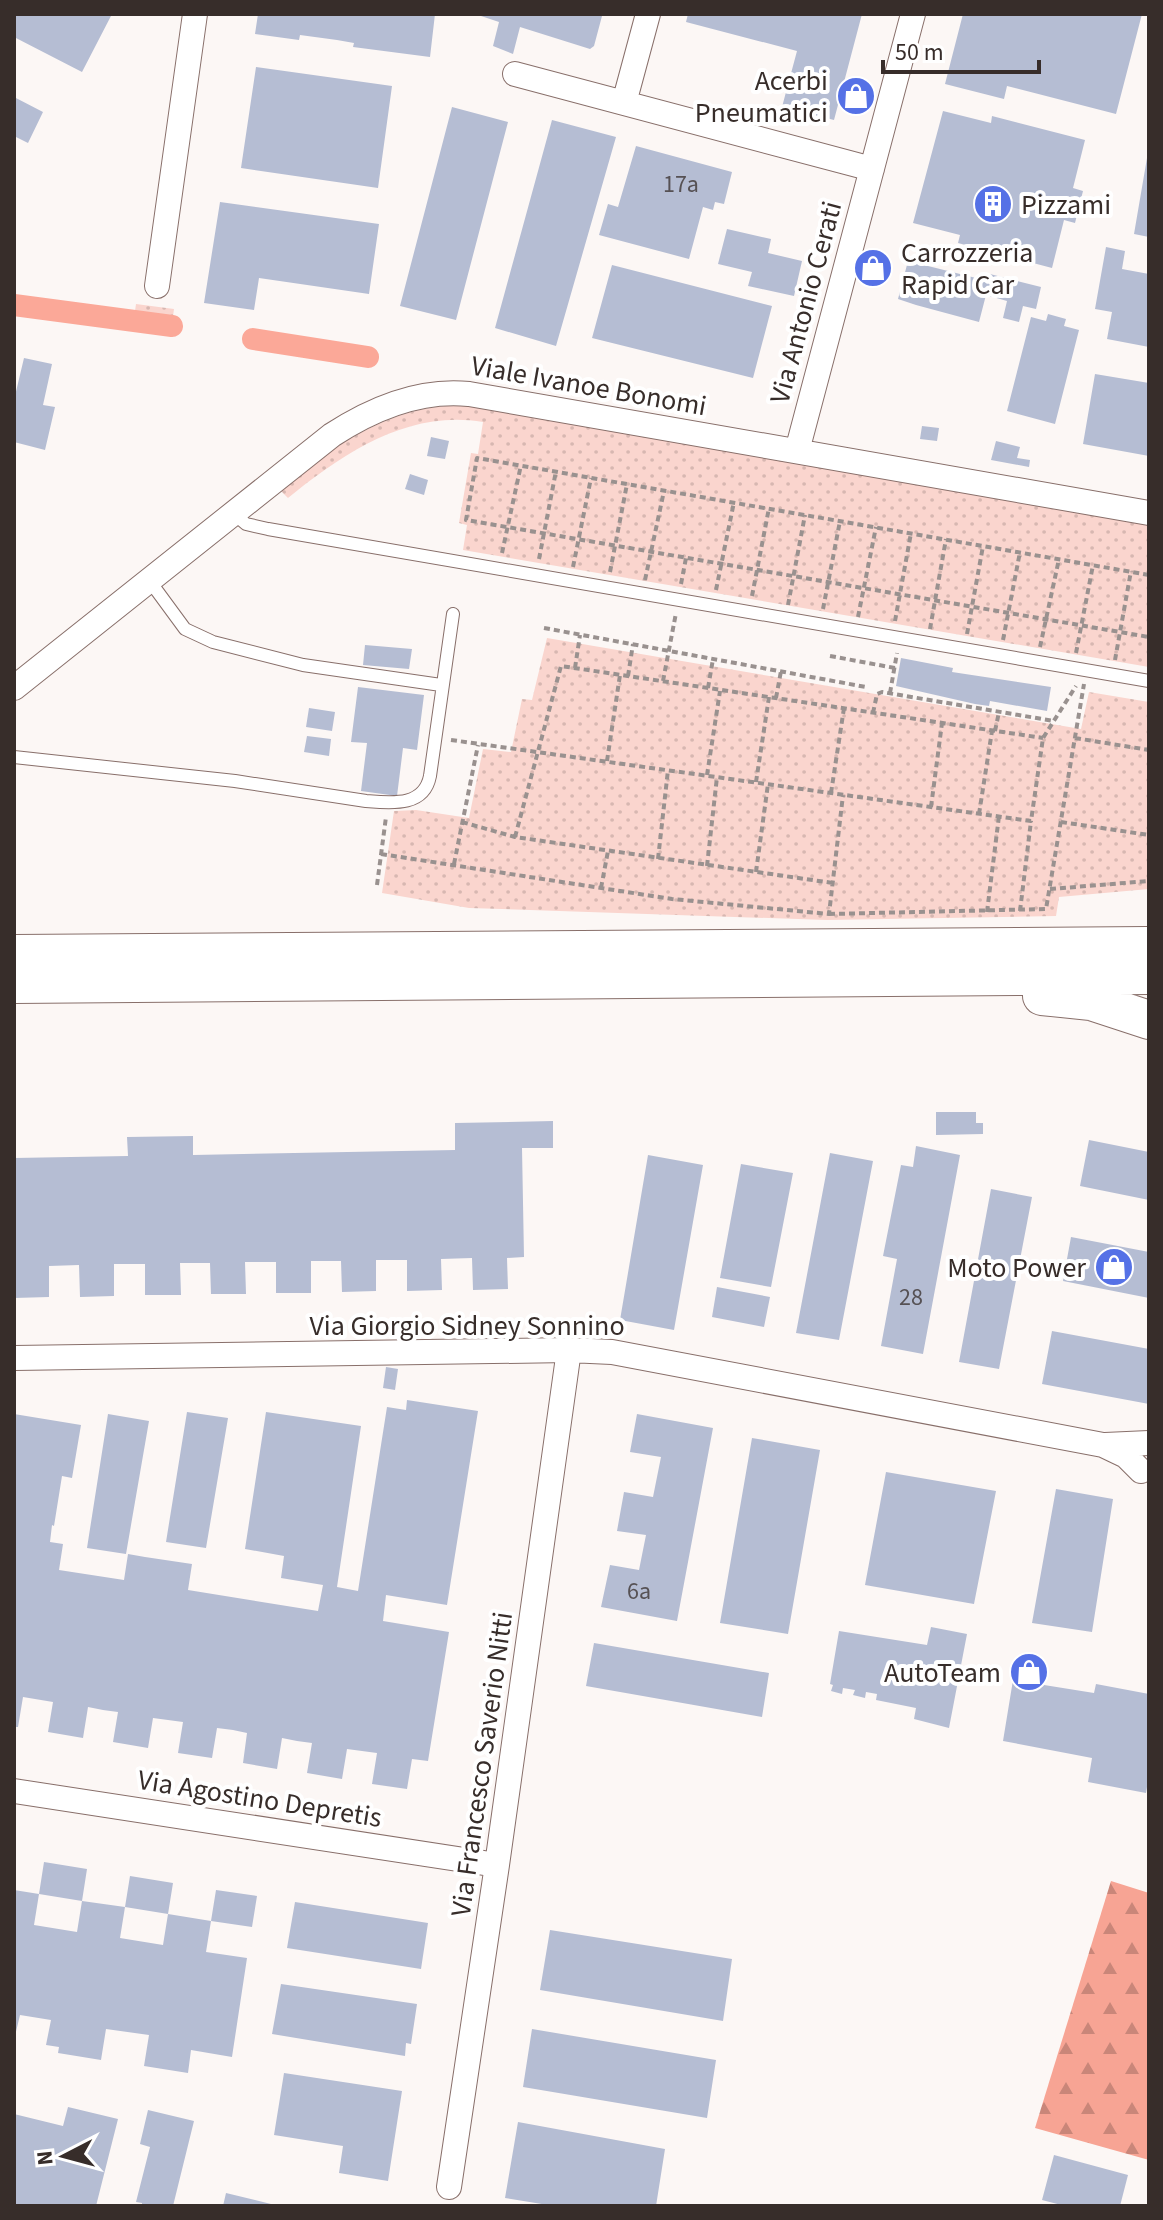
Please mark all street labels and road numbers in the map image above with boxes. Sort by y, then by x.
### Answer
street label: Via Antonio Cerati [760,197,852,408]
street label: Viale Ivanoe Bonomi [468,346,710,426]
street label: Via Giorgio Sidney Sonnino [309,1306,625,1346]
street label: Via Francesco Saverio Nitti [441,1609,523,1919]
street label: Via Agostino Depretis [135,1760,385,1838]

